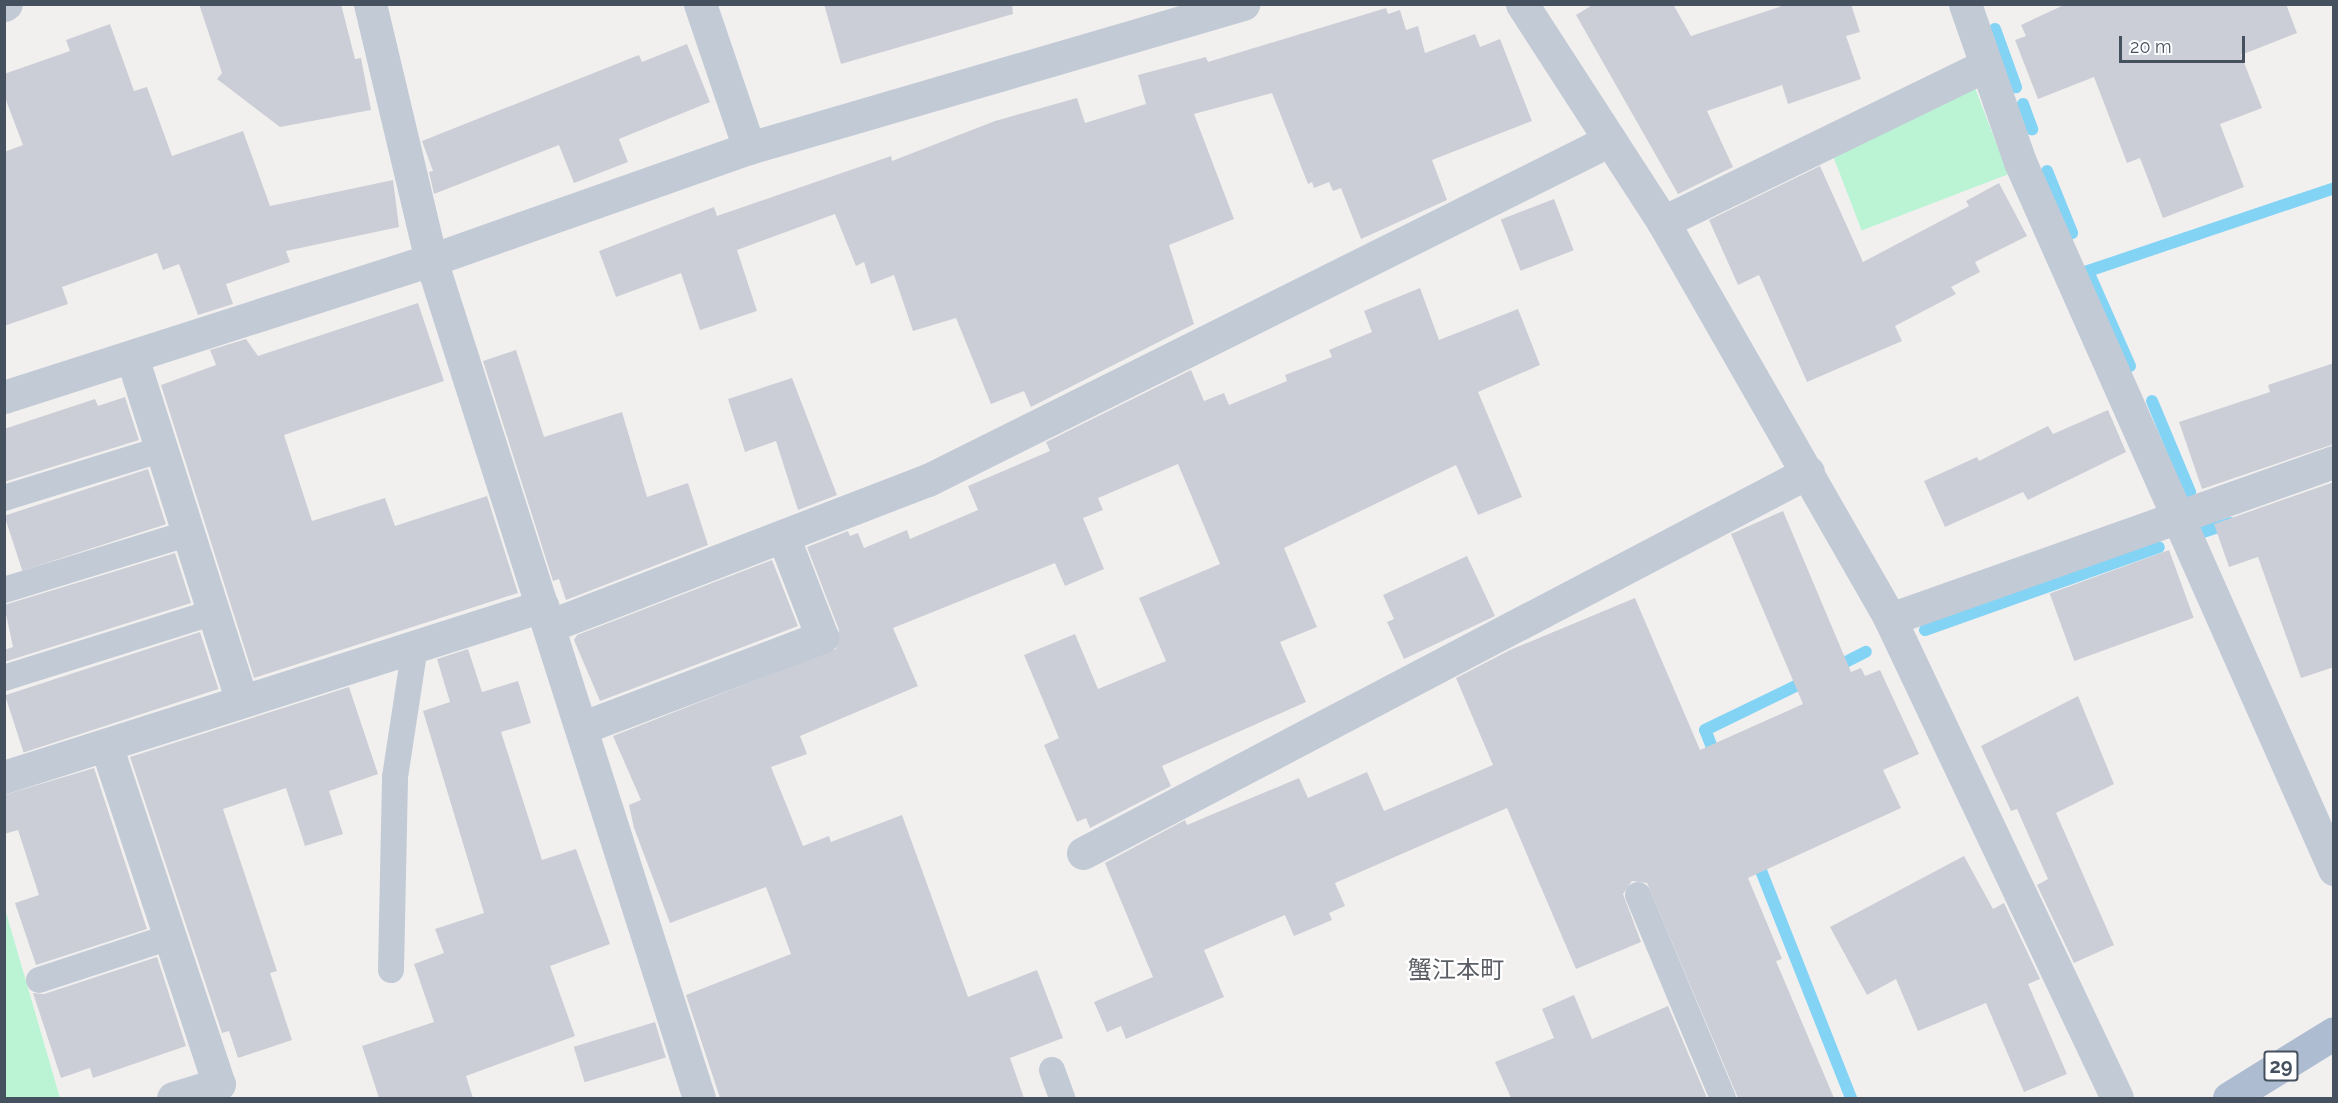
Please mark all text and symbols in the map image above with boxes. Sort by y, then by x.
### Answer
scale bar [2122,24,2248,62]
text: 20 m [2130,36,2172,57]
district label: 蟹江本町 [1408,956,1504,984]
road number: 29 [2263,1049,2299,1083]

